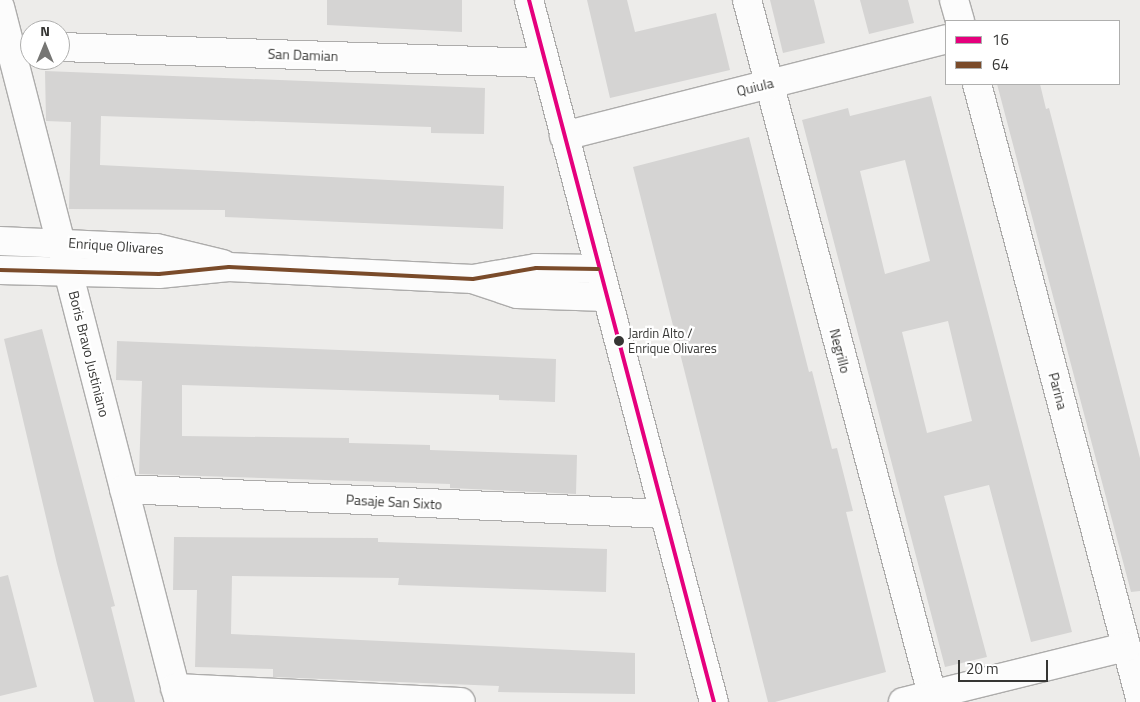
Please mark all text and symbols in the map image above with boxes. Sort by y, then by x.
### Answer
north arrow [20,20,70,70]
text: N [40,20,50,41]
legend [945,20,1120,85]
text: 16 [992,28,1009,51]
street label: San Damian [267,45,339,65]
text: 64 [992,53,1009,76]
street label: Quiula [735,74,775,100]
street label: Enrique Olivares [68,234,164,258]
street label: Boris Bravo Justiniano [65,289,113,419]
place label: Jardin Alto / Enrique Olivares [628,326,717,357]
street label: Negrillo [826,327,854,375]
marker: Jardin Alto / Enrique Olivares [614,336,624,346]
street label: Parina [1045,371,1071,411]
street label: Pasaje San Sixto [345,491,443,513]
scale bar [960,650,1050,682]
text: 20 m [966,657,999,680]

